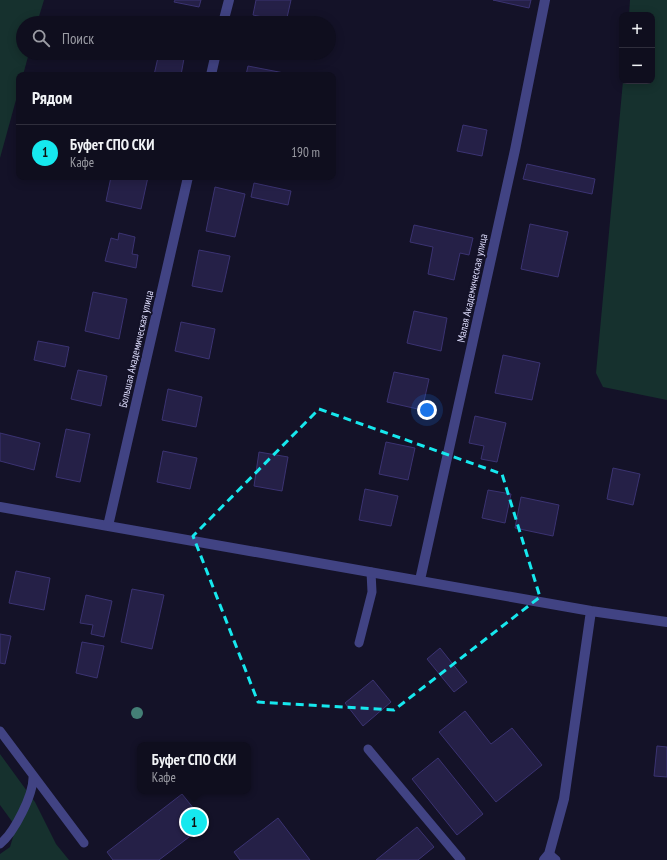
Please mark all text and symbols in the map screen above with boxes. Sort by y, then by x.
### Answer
map controls [619,12,655,84]
button: + [619,12,655,48]
search box [16,16,336,60]
icon: search [30,27,52,49]
text: Поиск [62,29,94,48]
button: − [619,48,655,84]
text: Рядом [32,87,72,109]
text: Буфет СПО СКИ [70,135,154,154]
text: 1 [42,144,48,161]
text: 190 m [291,144,320,161]
text: Кафе [70,154,94,171]
street label: Малая Академическая улица [454,232,490,344]
street label: Большая Академическая улица [116,289,156,409]
your location [417,400,437,420]
popup [137,742,251,794]
text: Буфет СПО СКИ [152,750,236,769]
text: Кафе [152,769,176,786]
pin: 1 [181,807,207,837]

